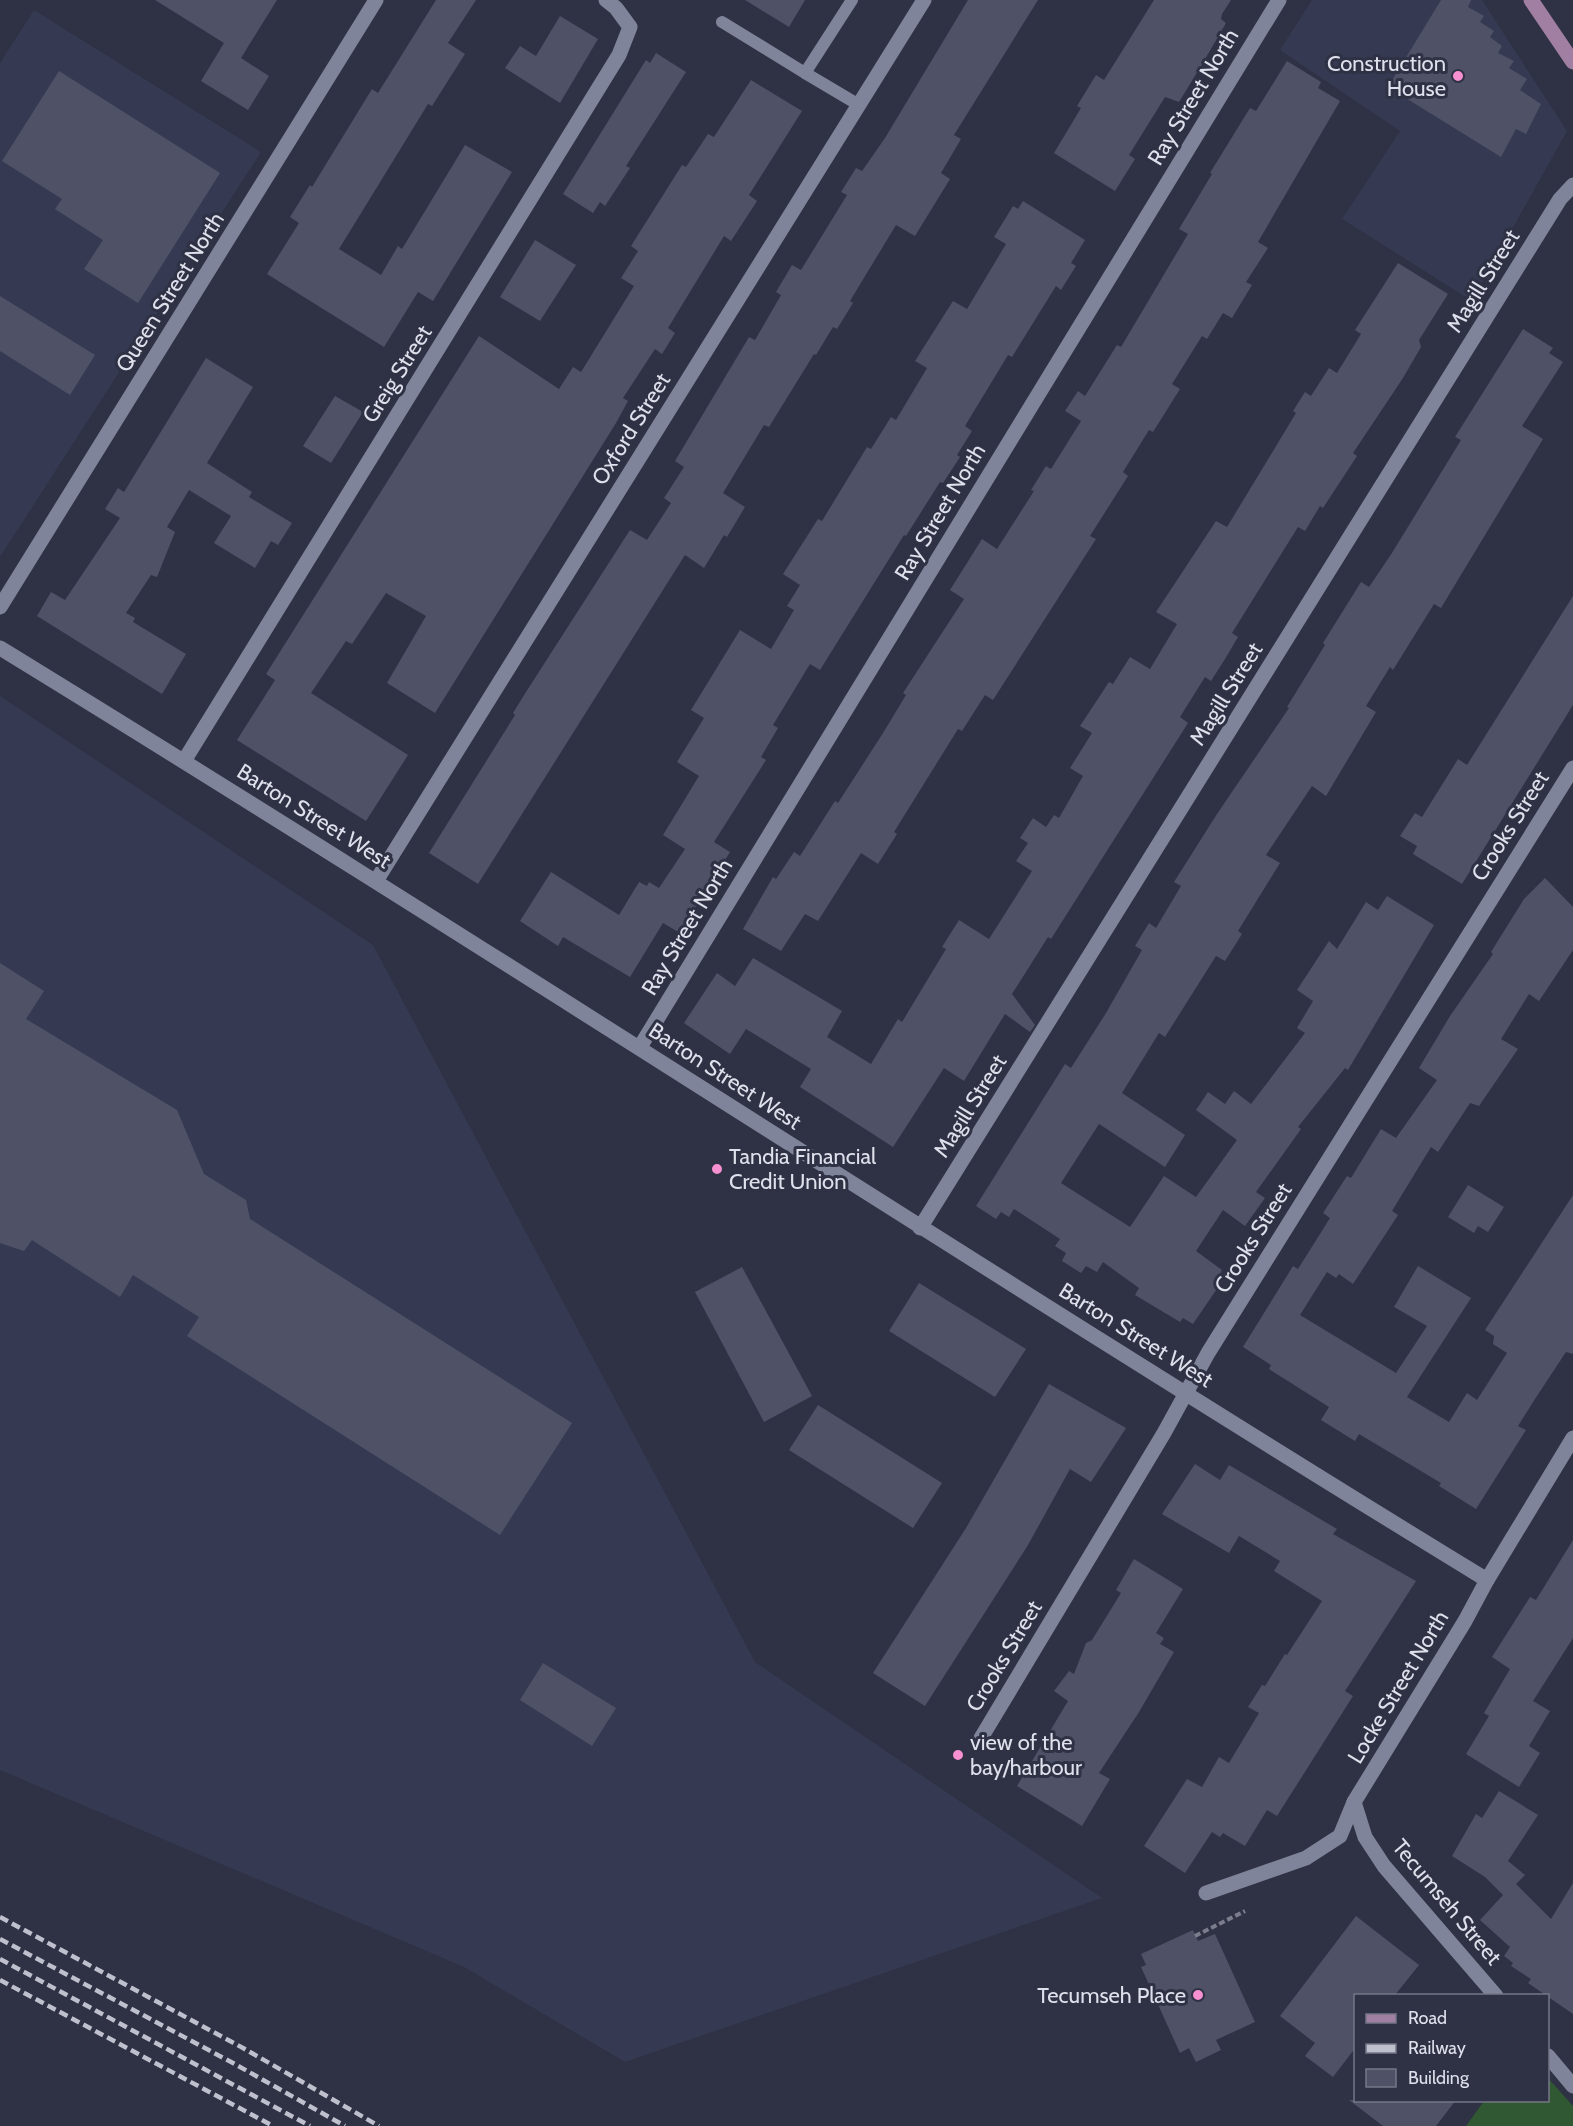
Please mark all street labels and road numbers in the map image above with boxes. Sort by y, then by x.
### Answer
street label: Ray Street North [1142,24,1244,170]
street label: Queen Street North [110,207,230,377]
street label: Magill Street [1441,224,1526,337]
street label: Greig Street [356,320,438,428]
street label: Oxford Street [586,368,676,490]
street label: Ray Street North [889,439,991,585]
street label: Magill Street [1184,637,1269,750]
street label: Barton Street West [232,758,397,875]
street label: Crooks Street [1466,765,1555,886]
street label: Ray Street North [636,854,738,1000]
street label: Barton Street West [644,1017,807,1136]
street label: Magill Street [928,1049,1013,1162]
street label: Crooks Street [1209,1177,1298,1298]
street label: Barton Street West [1054,1277,1219,1394]
street label: Crooks Street [960,1595,1048,1716]
street label: Locke Street North [1342,1606,1454,1768]
street label: Tecumseh Street [1387,1834,1508,1971]

